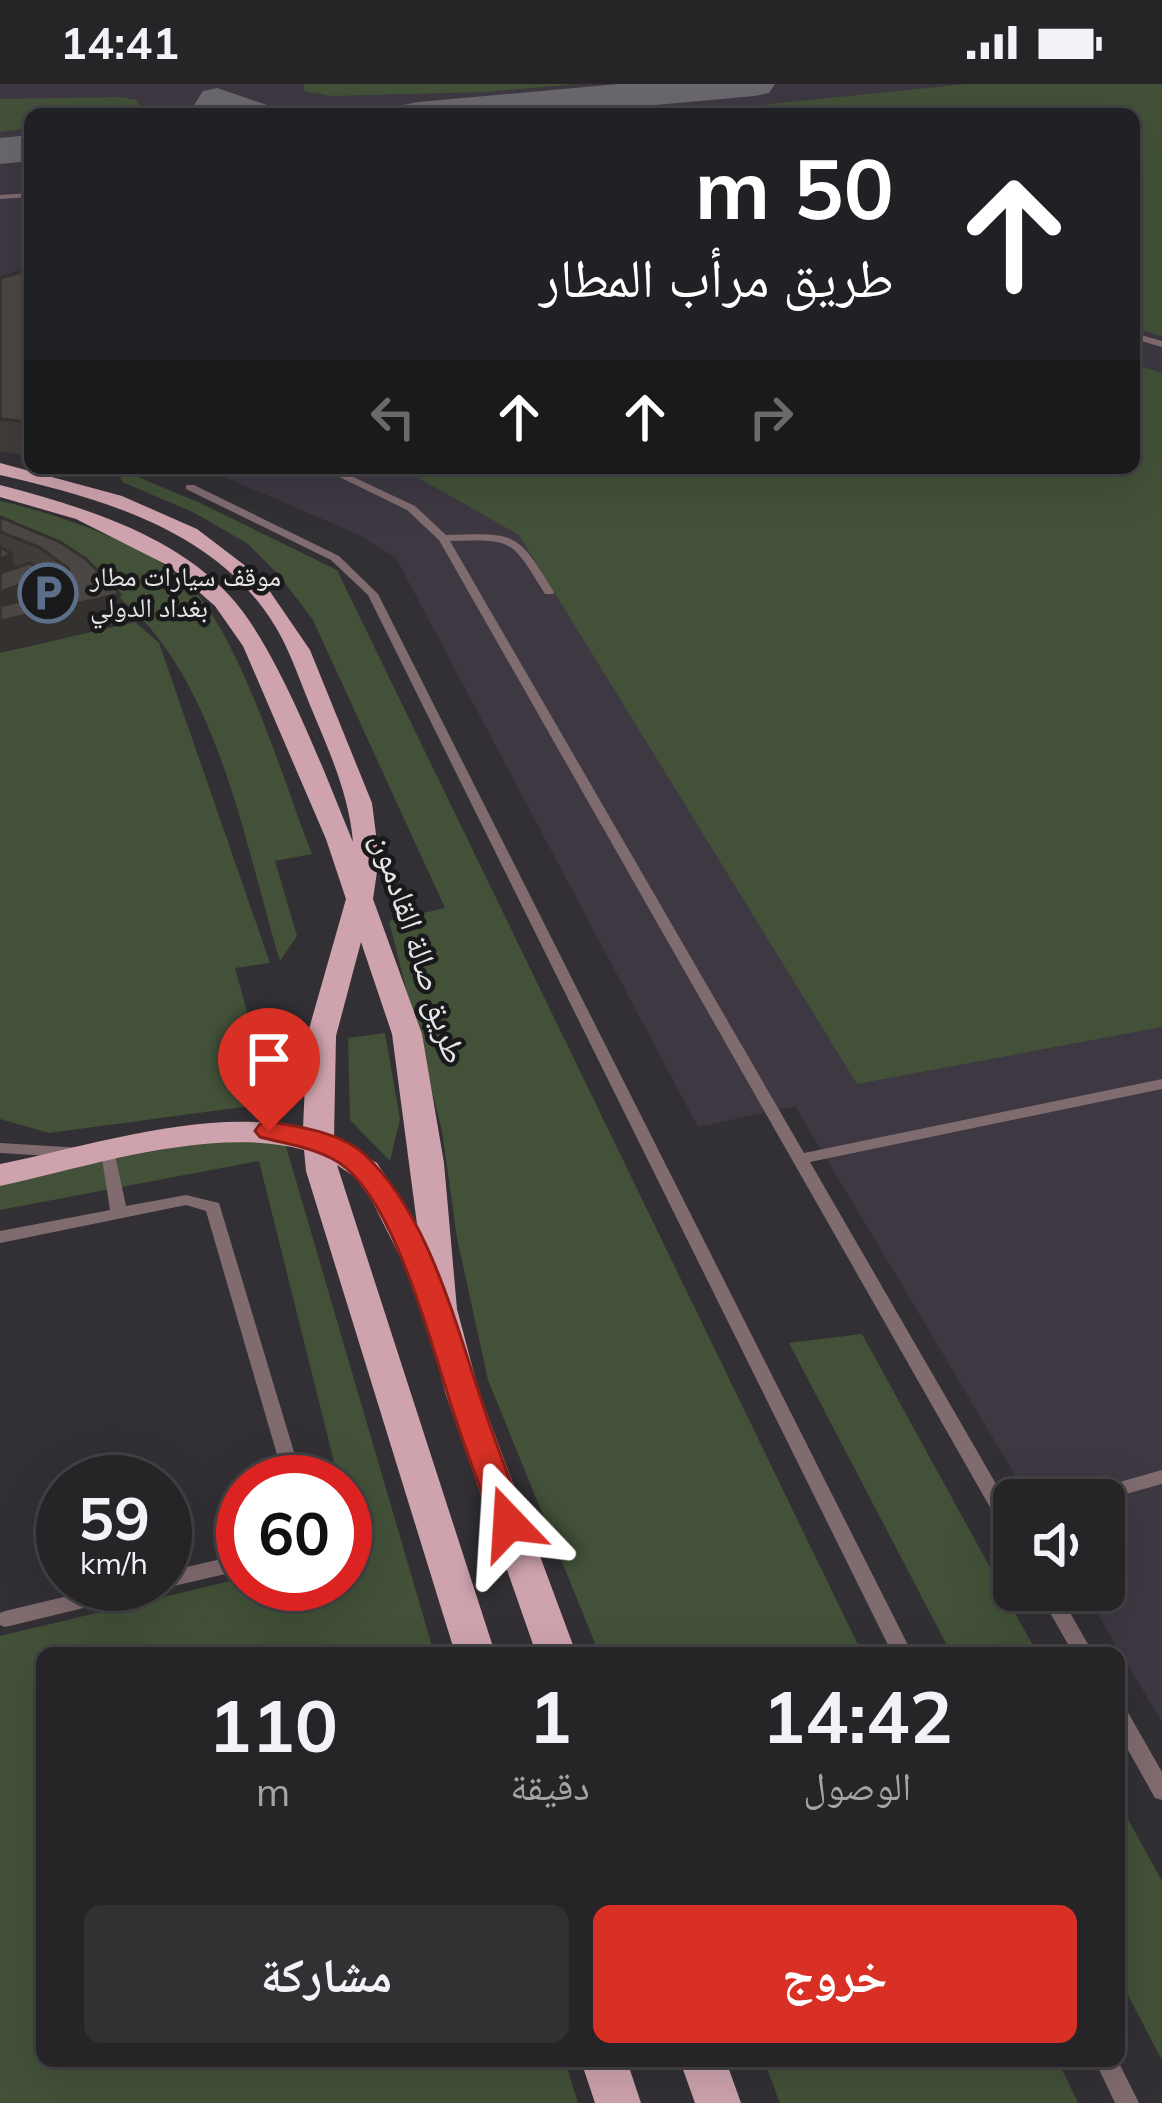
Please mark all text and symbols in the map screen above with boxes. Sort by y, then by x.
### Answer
text: 14:41 [60,14,179,70]
text: 50 m [695,135,894,240]
icon: ahead [936,156,1092,312]
text: طريق مرأب المطار [539,243,894,311]
icon: left [360,384,426,450]
icon: ahead [486,384,552,450]
icon: ahead [612,384,678,450]
icon: right [738,384,804,450]
place label: موقف سيارات مطار بغداد الدولي [89,559,281,629]
parking icon: موقف سيارات مطار بغداد الدولي [17,562,79,624]
street label: طريق صالة القادمون [363,827,477,1069]
pin [218,1008,320,1131]
icon: arrive [236,1026,302,1092]
speed limit sign: 60 [216,1455,372,1611]
position arrow [446,1460,572,1586]
map controls [993,1479,1125,1611]
button: sound [993,1479,1125,1611]
text: 59 [78,1480,150,1555]
text: km/h [80,1544,148,1582]
text: 1 [528,1671,572,1761]
text: 14:42 [762,1671,953,1761]
text: 110 [208,1680,338,1770]
text: دقيقة [510,1761,590,1810]
text: الوصول [803,1761,911,1810]
text: m [256,1767,290,1816]
button: مشاركة [84,1905,569,2043]
button: خروج [593,1905,1077,2043]

